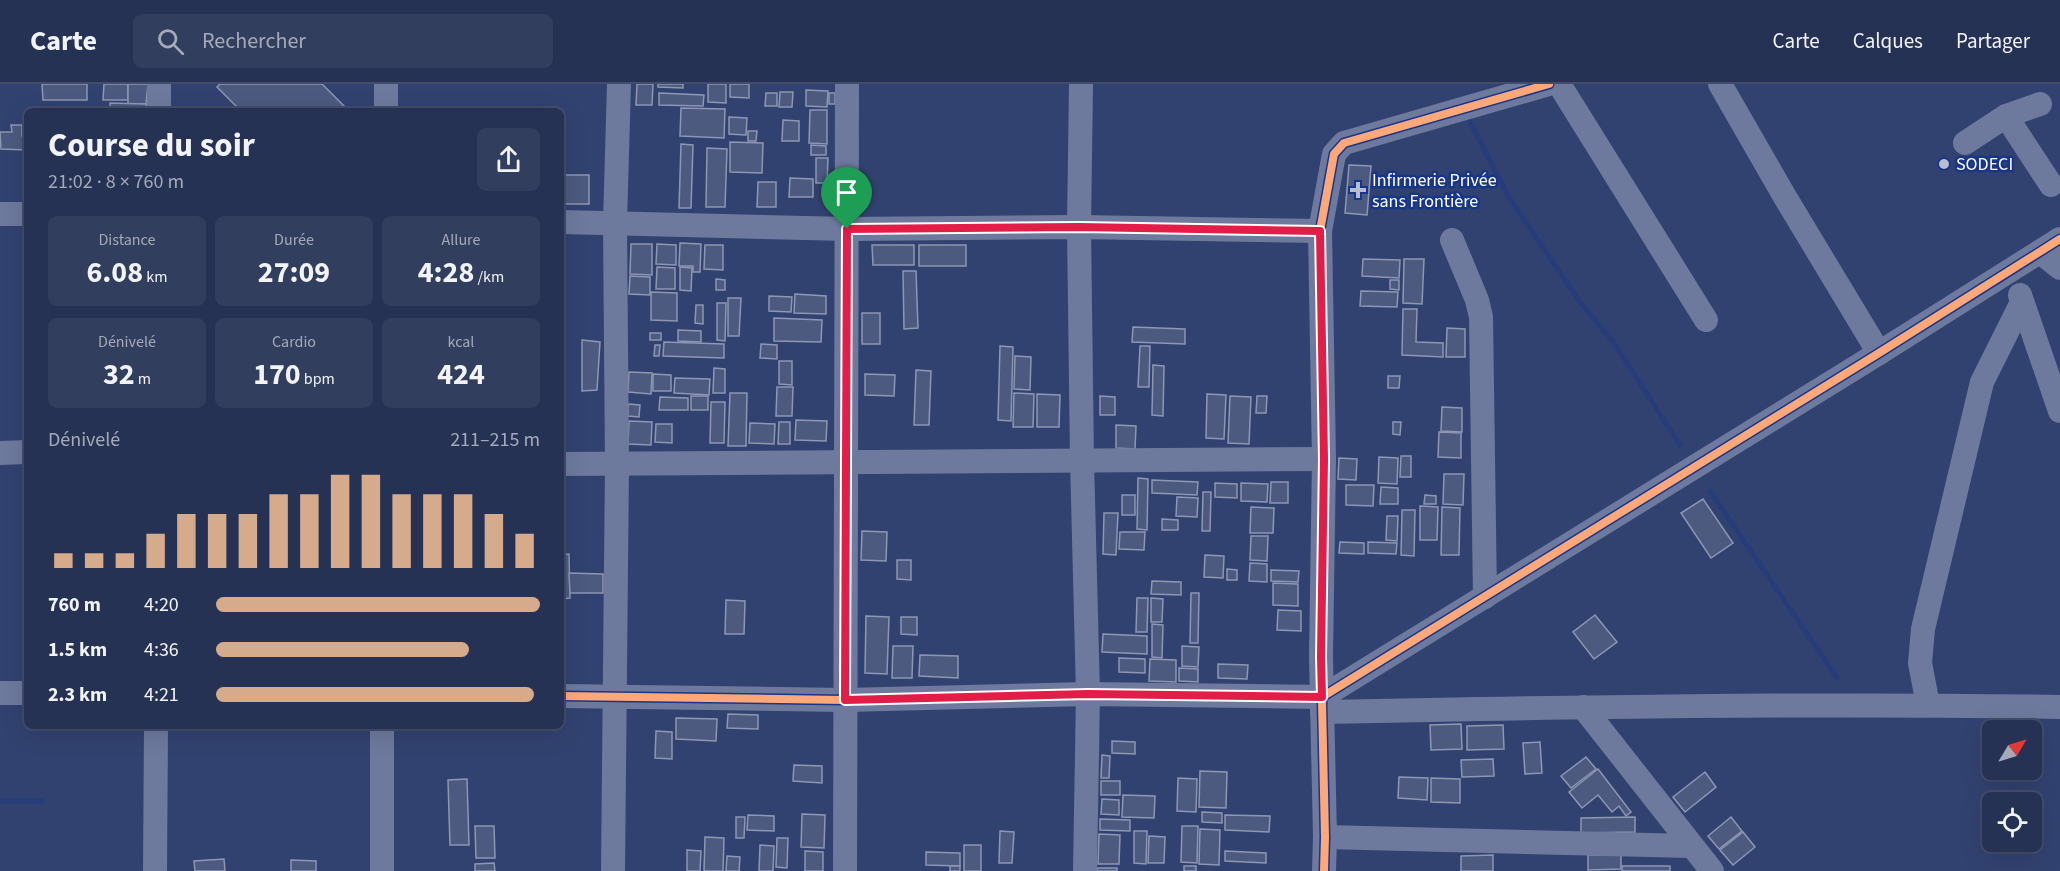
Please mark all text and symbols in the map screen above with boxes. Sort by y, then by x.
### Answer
search box [133,14,553,68]
text: Carte [30,21,97,61]
icon: search [154,25,187,58]
text: Rechercher [202,25,306,57]
text: Carte [1773,26,1820,56]
text: Calques [1853,26,1923,56]
text: Partager [1956,26,2030,56]
text: Course du soir [48,122,255,169]
button: share [477,128,540,191]
place label: SODECI [1956,152,2013,177]
marker: SODECI [1937,157,1951,171]
pin [821,167,872,229]
text: 21:02 · 8 × 760 m [48,168,184,196]
place label: Infirmerie Privée sans Frontière [1372,168,1497,214]
icon: arrive [830,176,863,209]
marker: Infirmerie Privée sans Frontière [1349,181,1367,199]
text: Distance [99,229,155,251]
text: Durée [274,229,314,251]
text: Allure [442,229,480,251]
text: 6.08 [87,251,143,294]
text: 27:09 [258,251,330,294]
text: 4:28 [418,251,474,294]
text: km [143,266,167,288]
text: /km [474,266,504,288]
text: Dénivelé [98,331,156,353]
text: Cardio [272,331,316,353]
text: kcal [448,331,474,353]
text: 32 [103,353,135,396]
text: 170 [253,353,301,396]
text: 424 [437,353,485,396]
text: m [135,368,151,390]
text: bpm [301,368,335,390]
text: Dénivelé [48,426,120,454]
text: 211–215 m [450,426,540,454]
text: 760 m [48,591,101,619]
text: 4:20 [144,591,179,619]
text: 1.5 km [48,636,107,664]
text: 4:36 [144,636,179,664]
text: 2.3 km [48,681,107,709]
text: 4:21 [144,681,179,709]
north arrow [1982,720,2042,780]
map controls [1982,720,2042,852]
button: locate [1982,792,2042,852]

